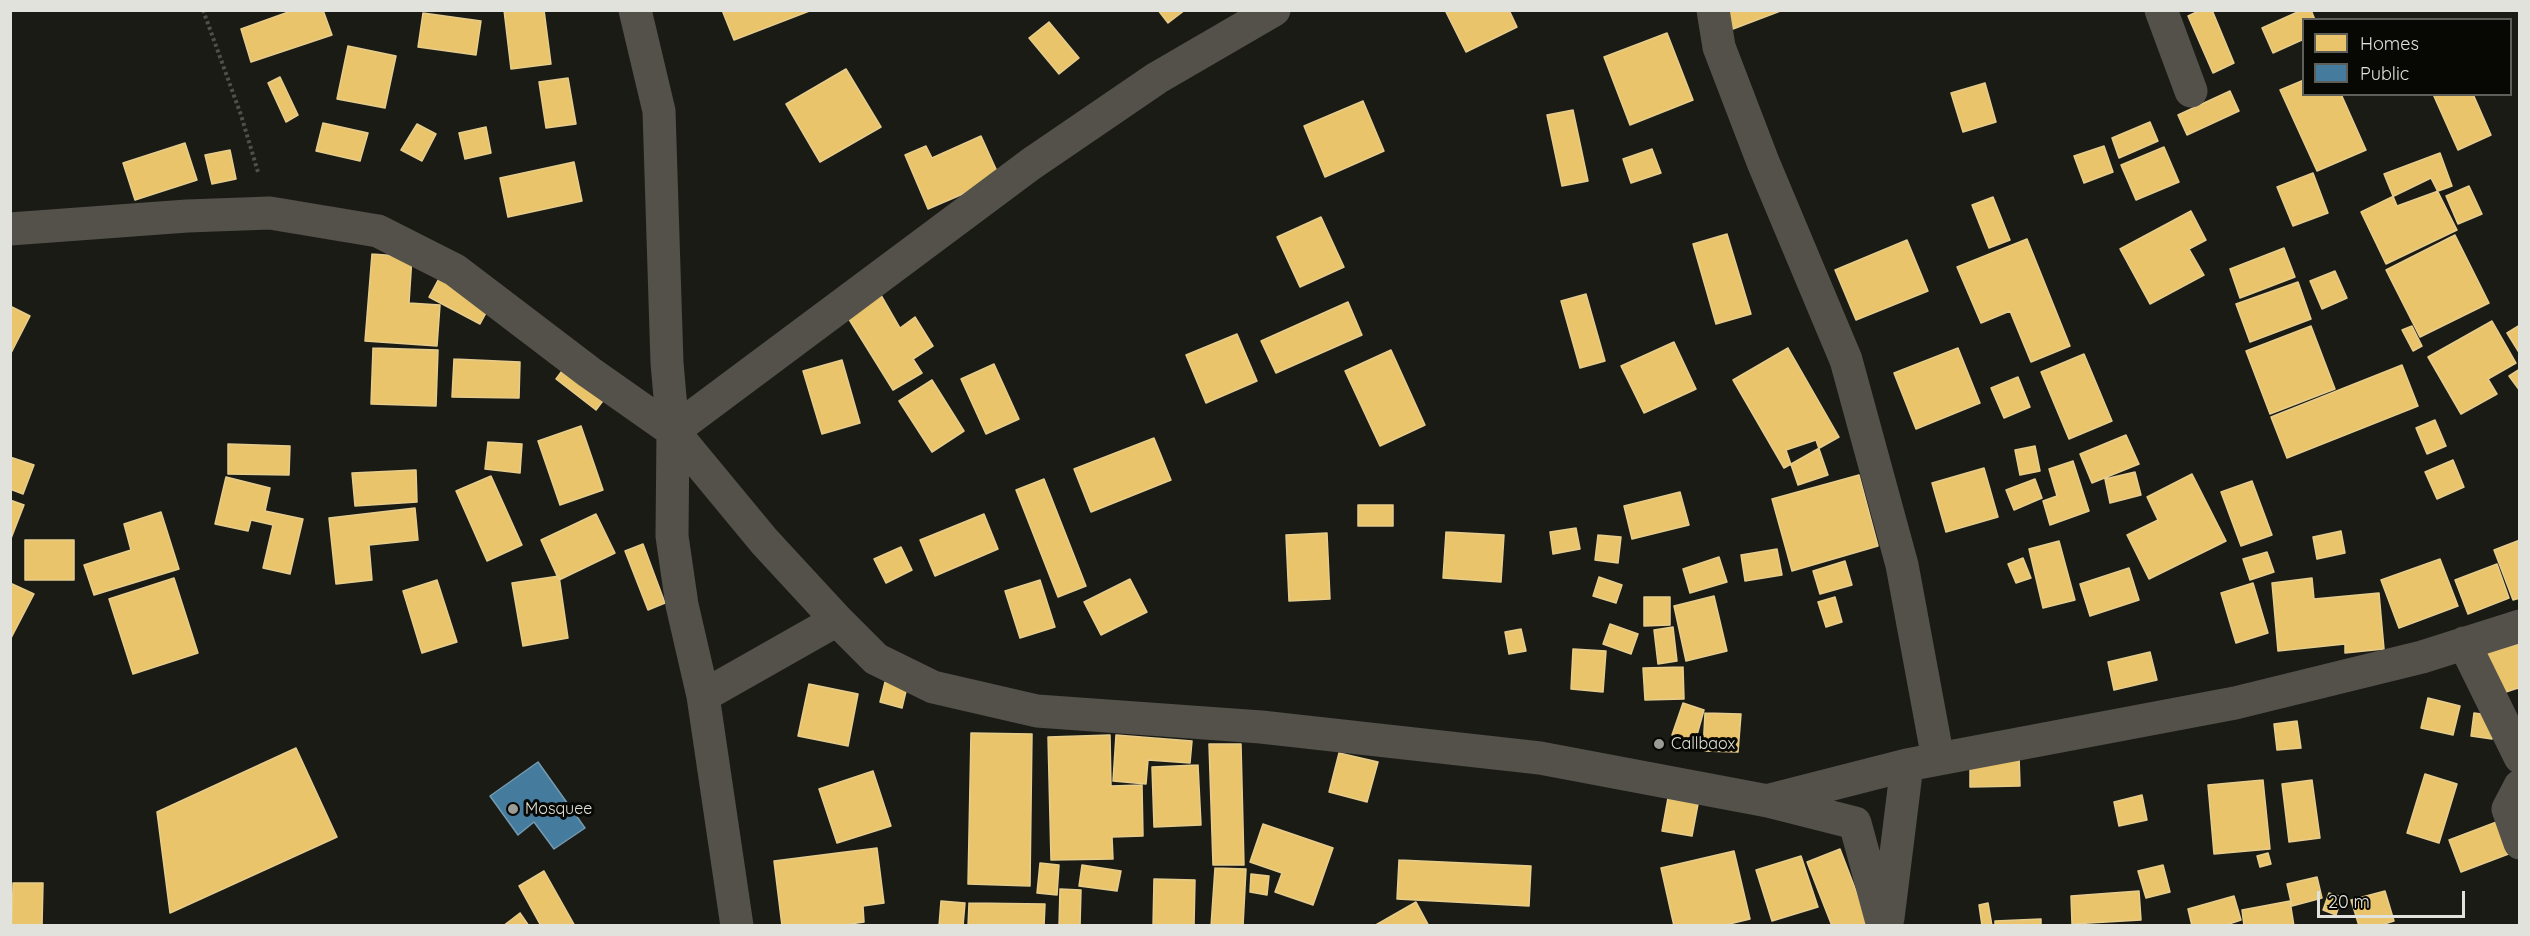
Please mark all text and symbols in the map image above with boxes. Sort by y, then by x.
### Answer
legend [2302,18,2512,96]
text: Homes [2360,32,2419,55]
text: Public [2360,62,2409,85]
place label: Callbaox [1671,734,1735,754]
marker: Callbaox [1652,737,1666,751]
place label: Mosquee [525,799,592,819]
marker: Mosquee [506,802,520,816]
scale bar [2320,879,2468,917]
text: 20 m [2328,890,2370,913]

